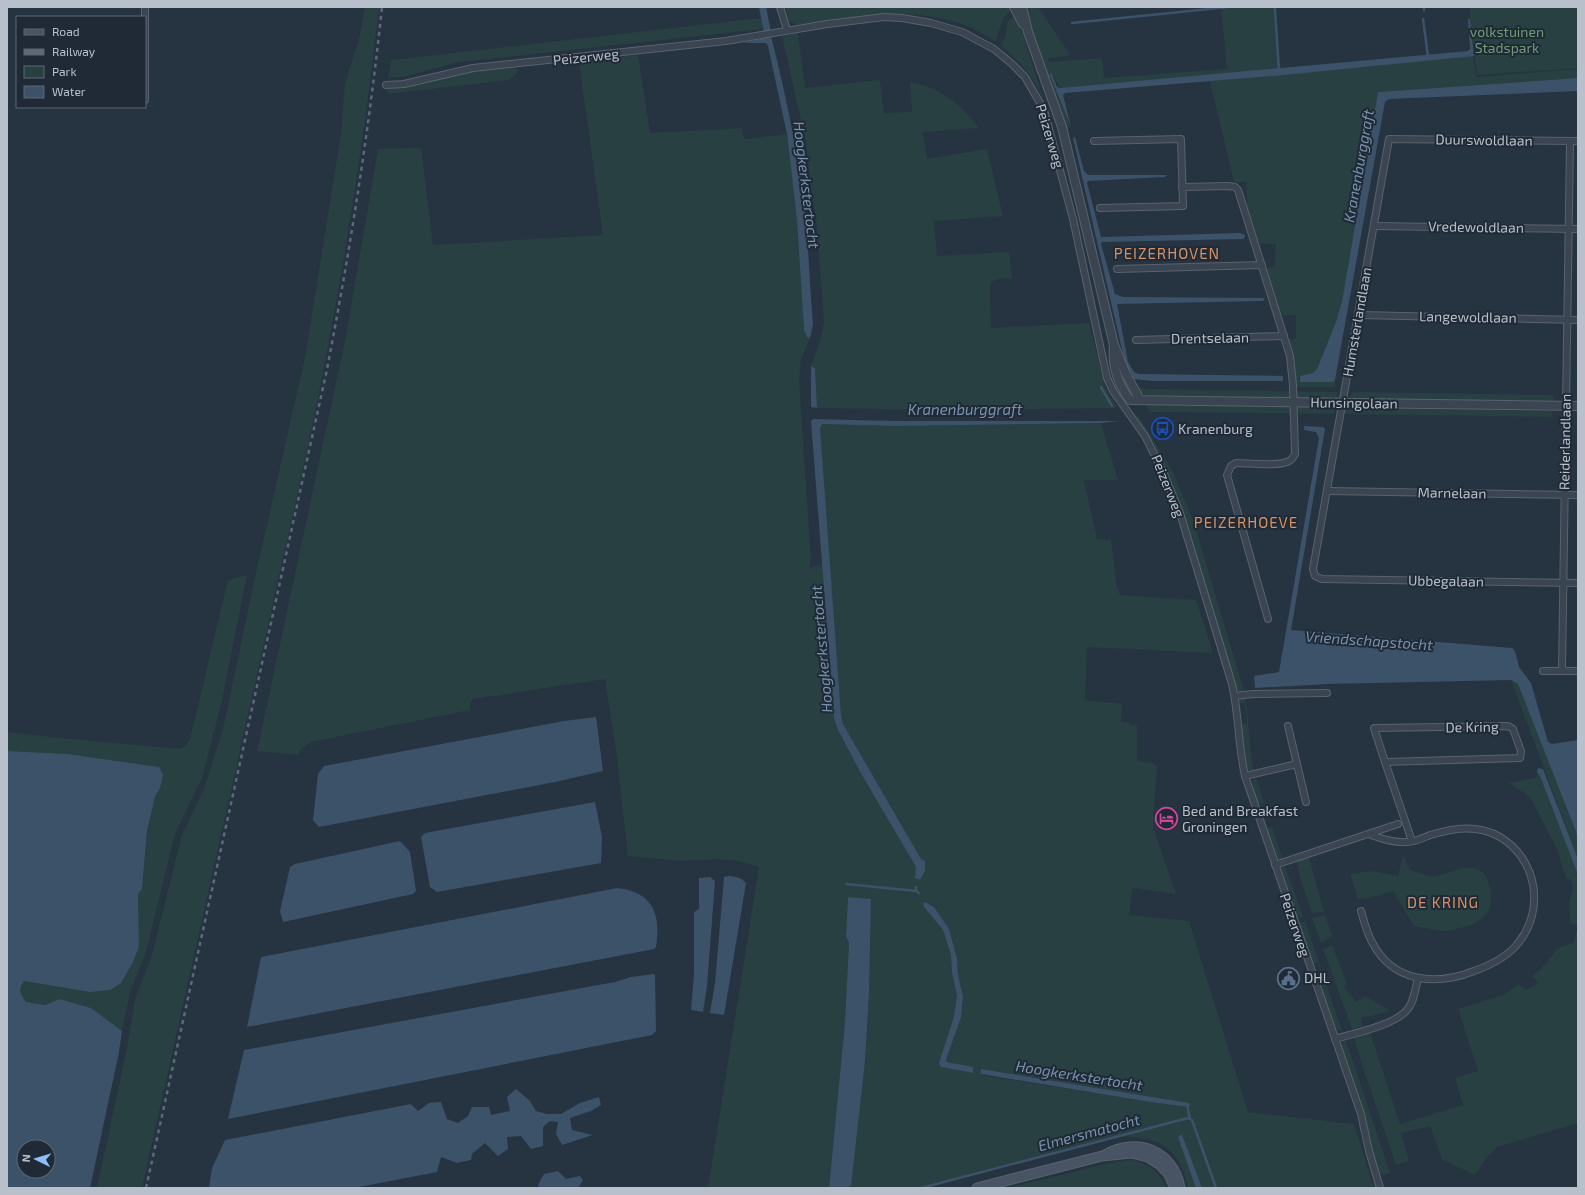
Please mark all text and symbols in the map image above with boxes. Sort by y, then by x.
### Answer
legend [16,16,146,108]
park label: volkstuinen Stadspark [1470,23,1544,56]
text: Road [52,24,80,38]
text: Railway [52,44,96,58]
street label: Peizerweg [552,45,620,68]
text: Park [52,64,77,78]
text: Water [52,84,86,98]
street label: Peizerweg [1033,102,1068,170]
water label: Kranenburggraft [1339,107,1377,224]
water label: Hoogkerkstertocht [790,120,824,250]
street label: Duurswoldlaan [1435,130,1533,149]
street label: Vredewoldlaan [1428,217,1524,236]
district label: PEIZERHOVEN [1114,244,1220,262]
street label: Humsterlandlaan [1339,266,1375,378]
street label: Langewoldlaan [1419,307,1517,326]
street label: Drentselaan [1171,328,1249,347]
street label: Hunsingolaan [1310,393,1398,412]
street label: Reiderlandlaan [1555,394,1574,490]
water label: Kranenburggraft [908,400,1023,418]
bus stop icon: Kranenburg [1149,416,1175,442]
place label: Kranenburg [1178,420,1253,437]
street label: Peizerweg [1148,452,1189,520]
street label: Marnelaan [1417,483,1487,502]
district label: PEIZERHOEVE [1194,513,1298,531]
street label: Ubbegalaan [1408,571,1484,590]
water label: Hoogkerkstertocht [806,584,836,714]
water label: Vriendschapstocht [1305,627,1434,653]
street label: De Kring [1445,718,1499,735]
place label: Bed and Breakfast Groningen [1182,802,1298,835]
hotel icon: Bed and Breakfast Groningen [1153,806,1179,832]
street label: Peizerweg [1277,891,1314,959]
district label: DE KRING [1407,893,1479,911]
public building icon: DHL [1275,965,1301,991]
place label: DHL [1304,969,1330,986]
water label: Hoogkerkstertocht [1014,1056,1144,1094]
water label: Elmersmatocht [1036,1110,1142,1154]
north arrow [16,1139,56,1179]
text: N [19,1154,32,1163]

